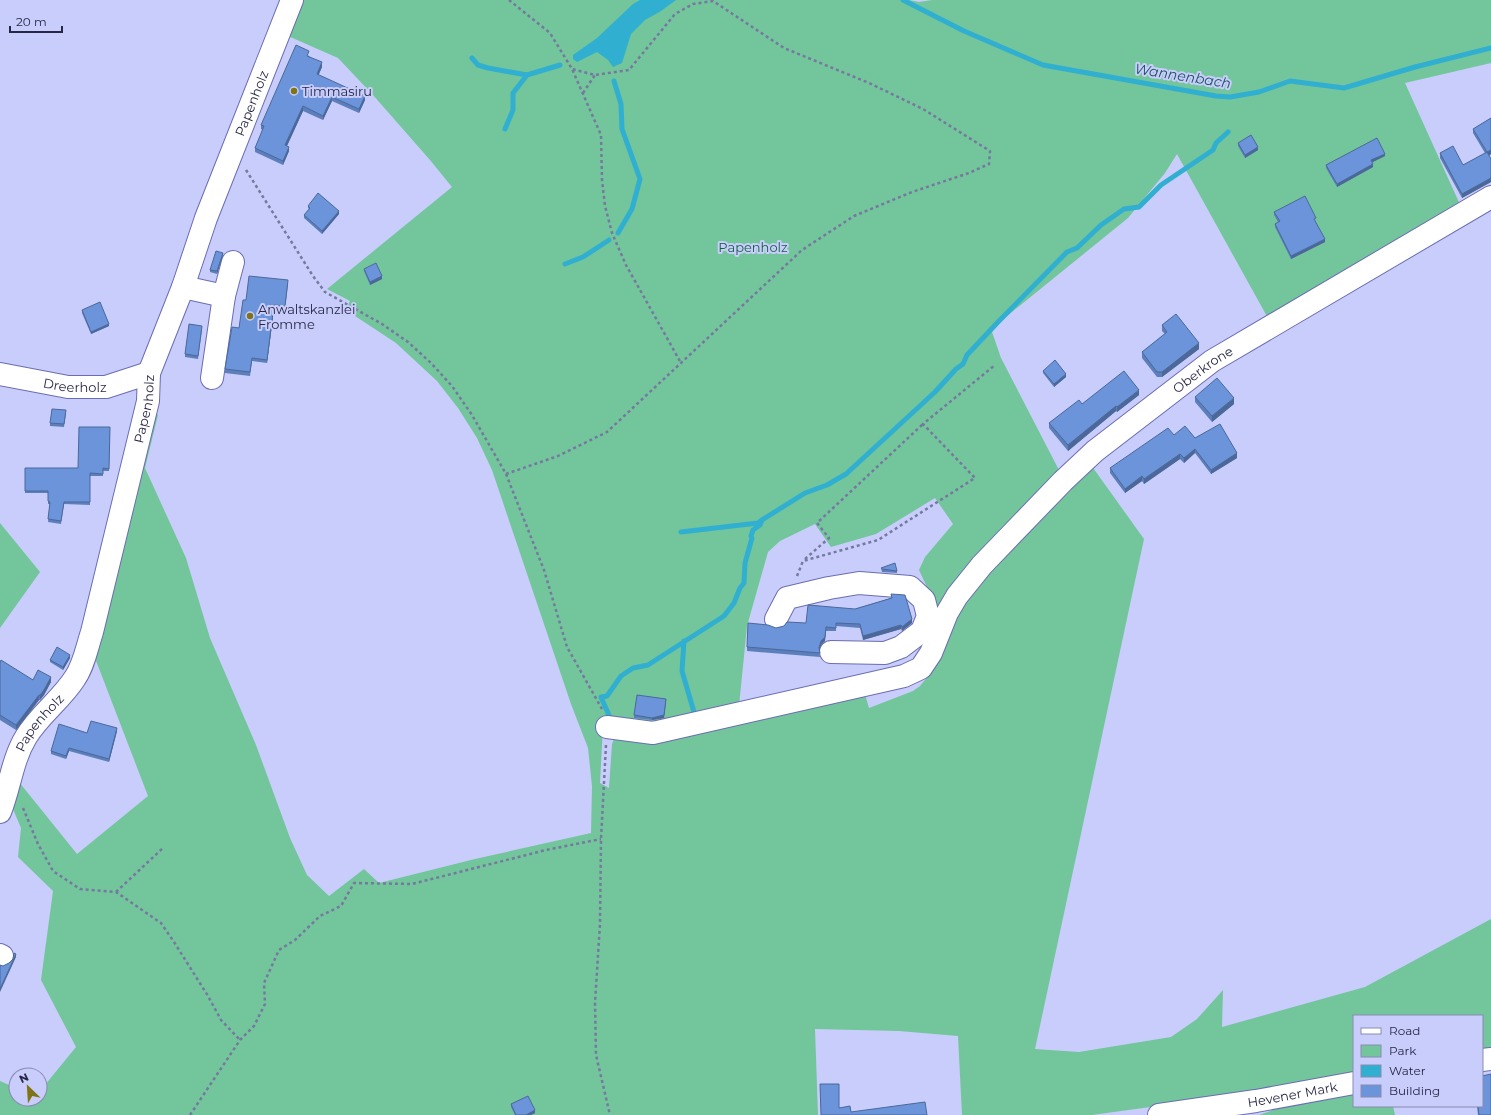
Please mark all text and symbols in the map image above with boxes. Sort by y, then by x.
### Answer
scale bar [10,8,62,34]
text: 20 m [16,14,47,29]
water label: Wannenbach [1134,60,1232,92]
street label: Papenholz [231,68,272,138]
place label: Timmasiru [302,83,372,99]
marker: Timmasiru [289,86,299,96]
park label: Papenholz [718,239,788,255]
place label: Anwaltskanzlei Fromme [258,301,355,332]
marker: Anwaltskanzlei Fromme [245,311,255,321]
street label: Oberkrone [1169,343,1236,396]
street label: Dreerholz [42,374,107,395]
street label: Papenholz [130,374,157,445]
street label: Papenholz [12,690,67,754]
legend [1353,1015,1483,1107]
text: Road [1389,1023,1420,1038]
text: Park [1389,1043,1417,1058]
text: Water [1389,1063,1426,1078]
north arrow [8,1067,48,1107]
text: N [17,1070,31,1086]
street label: Hevener Mark [1246,1078,1339,1110]
text: Building [1389,1083,1440,1098]

